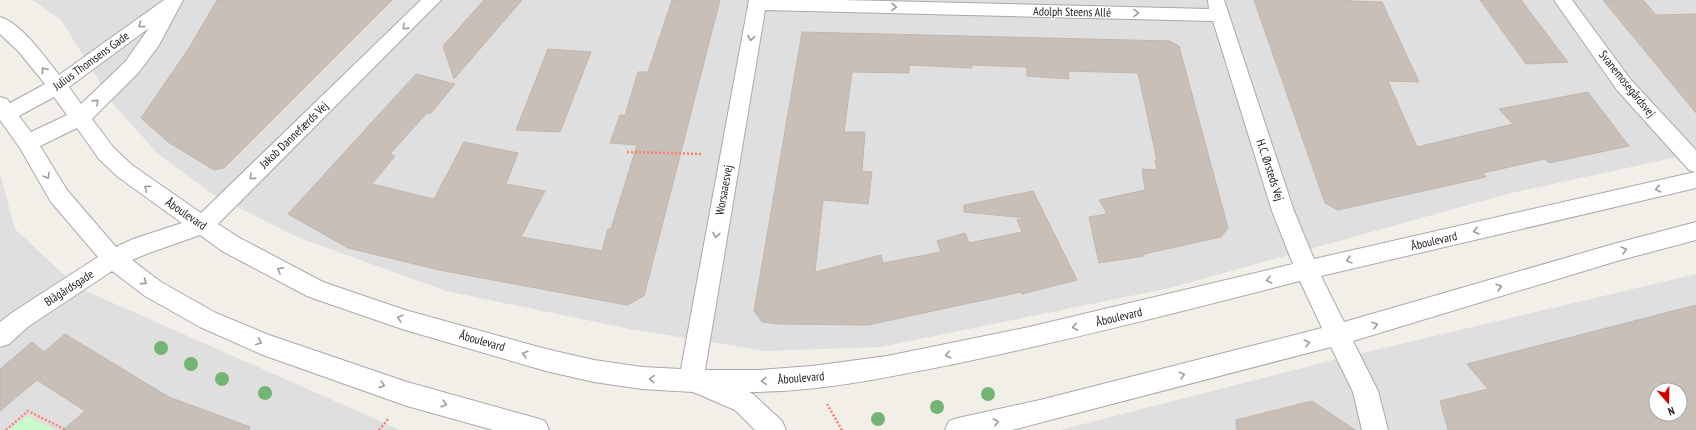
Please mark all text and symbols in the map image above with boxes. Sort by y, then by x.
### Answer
one-way arrow [891,3,897,11]
street label: Adolph Steens Allé [1033,3,1111,20]
one-way arrow [1133,9,1139,17]
one-way arrow [138,20,145,27]
one-way arrow [402,22,410,30]
street label: Julius Thomsens Gade [49,28,132,94]
one-way arrow [747,35,755,41]
street label: Svanemosegårdsvej [1596,47,1659,120]
one-way arrow [41,67,48,74]
street label: Jakob Dannefærds Vej [255,98,331,172]
one-way arrow [91,99,99,107]
street label: H.C. Ørsteds Vej [1253,137,1288,203]
street label: Worsaaesvej [712,164,735,216]
one-way arrow [42,172,50,179]
one-way arrow [249,172,257,180]
one-way arrow [145,185,152,192]
one-way arrow [1655,185,1661,193]
street label: Åboulevard [163,194,210,233]
one-way arrow [1473,226,1480,235]
street label: Åboulevard [1409,228,1458,253]
one-way arrow [712,232,721,238]
one-way arrow [1620,247,1627,255]
one-way arrow [1346,255,1353,264]
street label: Blågårdsgade [41,266,96,309]
one-way arrow [276,267,284,275]
one-way arrow [1266,276,1272,284]
one-way arrow [140,277,147,285]
one-way arrow [1495,283,1502,292]
street label: Åboulevard [1094,304,1143,329]
one-way arrow [397,314,404,323]
one-way arrow [1371,321,1378,330]
one-way arrow [1071,323,1078,331]
street label: Åboulevard [458,327,507,354]
one-way arrow [255,338,262,346]
one-way arrow [1304,339,1311,347]
one-way arrow [522,350,529,359]
one-way arrow [944,350,951,358]
street label: Åboulevard [777,368,825,387]
one-way arrow [1178,372,1185,380]
one-way arrow [649,374,655,383]
one-way arrow [761,376,767,385]
one-way arrow [378,381,385,389]
north arrow [1648,382,1688,422]
one-way arrow [441,400,448,408]
text: N [1666,404,1677,419]
one-way arrow [993,418,999,426]

